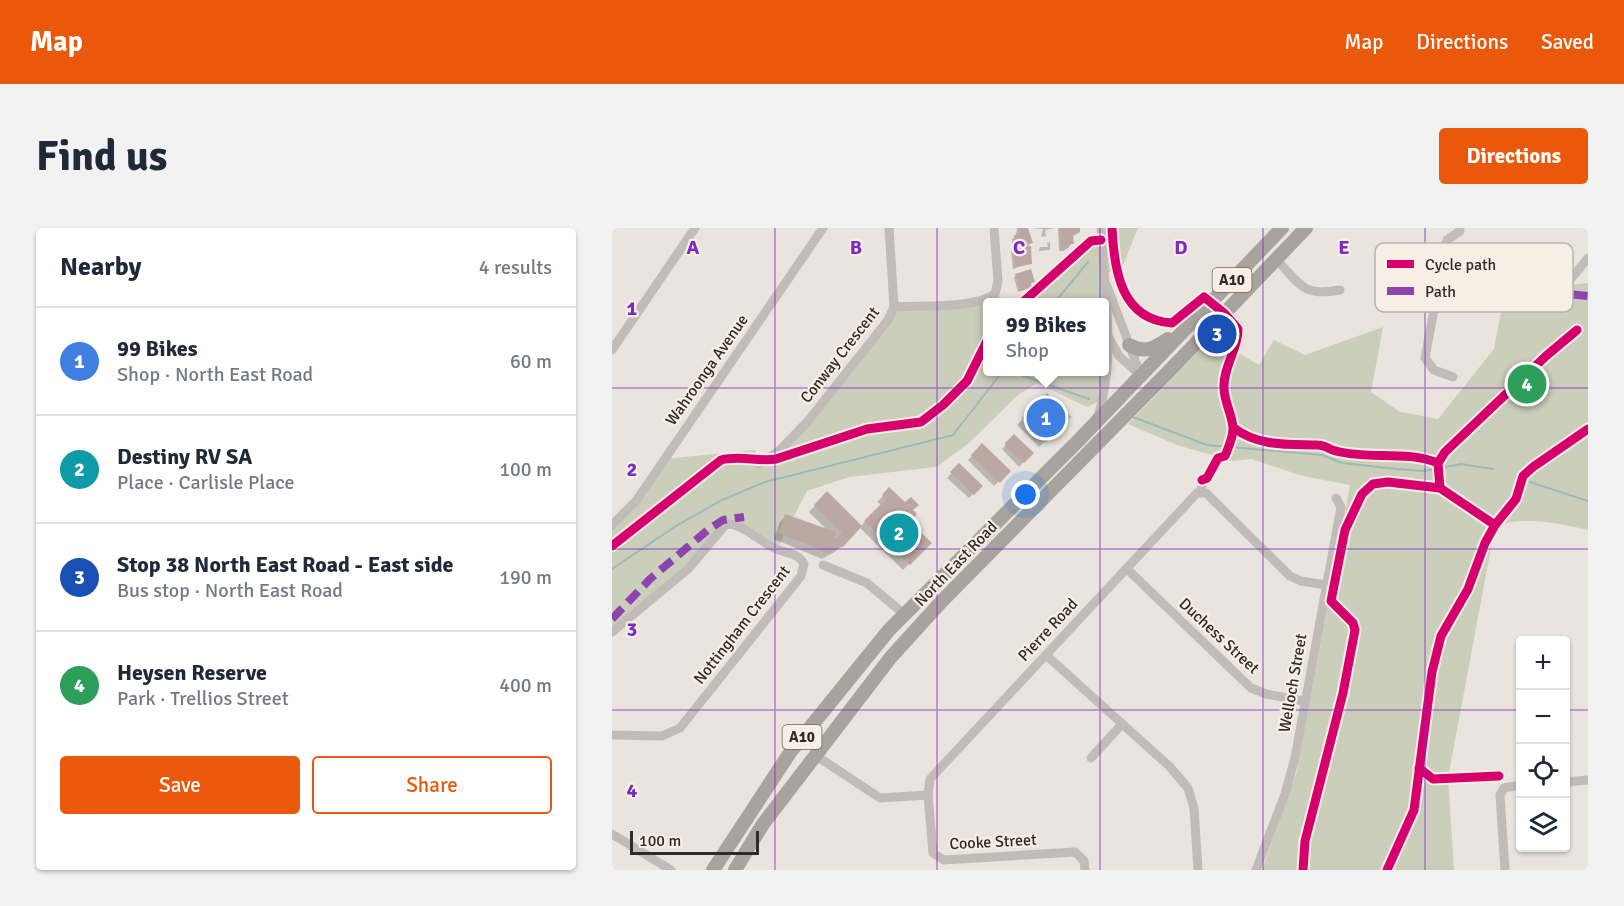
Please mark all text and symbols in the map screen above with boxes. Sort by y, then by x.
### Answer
text: Map [30,25,83,59]
text: Map [1345,29,1383,55]
text: Directions [1416,29,1508,55]
text: Saved [1541,29,1594,55]
button: Directions [1439,128,1588,184]
text: Find us [36,131,167,182]
text: A [687,235,700,260]
text: B [850,235,862,260]
text: C [1013,235,1025,260]
text: D [1174,235,1188,260]
text: E [1338,235,1350,260]
legend [1375,243,1573,312]
text: Nearby [60,251,141,283]
text: 4 results [479,255,552,280]
text: Cycle path [1425,255,1496,275]
road number: A10 [1212,268,1252,292]
text: Path [1425,282,1456,302]
text: 1 [627,296,638,321]
popup [983,298,1109,376]
street label: Conway Crescent [796,303,884,407]
street label: Wahroonga Avenue [661,311,753,429]
text: 99 Bikes [1006,311,1086,338]
pin: 3 [1198,312,1236,356]
text: 99 Bikes [117,335,198,362]
text: Shop [1006,338,1049,363]
text: 1 [74,349,85,374]
text: 60 m [510,349,552,374]
text: Shop · North East Road [117,362,313,387]
pin: 4 [1508,362,1546,406]
pin: 1 [1026,396,1066,441]
text: Destiny RV SA [117,443,252,470]
text: 2 [74,457,85,482]
text: 100 m [499,457,552,482]
text: 2 [627,457,637,482]
text: Place · Carlisle Place [117,470,295,495]
your location [1011,480,1040,509]
pin: 2 [880,510,918,556]
street label: North East Road [910,517,1002,611]
text: Stop 38 North East Road - East side [117,551,453,578]
street label: Nottingham Crescent [689,561,795,688]
text: 3 [74,565,85,590]
text: 190 m [499,565,552,590]
text: Bus stop · North East Road [117,578,343,603]
street label: Pierre Road [1014,594,1082,666]
street label: Duchess Street [1175,594,1264,679]
text: 3 [627,617,637,642]
street label: Welloch Street [1274,632,1312,734]
map controls [1516,636,1570,852]
button: + [1516,636,1570,690]
text: Heysen Reserve [117,659,267,686]
text: 4 [74,673,85,698]
text: 400 m [499,673,552,698]
text: Park · Trellios Street [117,686,289,711]
button: − [1516,690,1570,744]
road number: A10 [782,725,822,749]
button: locate [1516,744,1570,798]
button: Save [60,756,300,814]
button: Share [312,756,552,814]
text: 4 [627,778,638,803]
button: layers [1516,798,1570,852]
scale bar [630,828,759,856]
street label: Cooke Street [949,830,1037,854]
text: 100 m [639,831,681,851]

